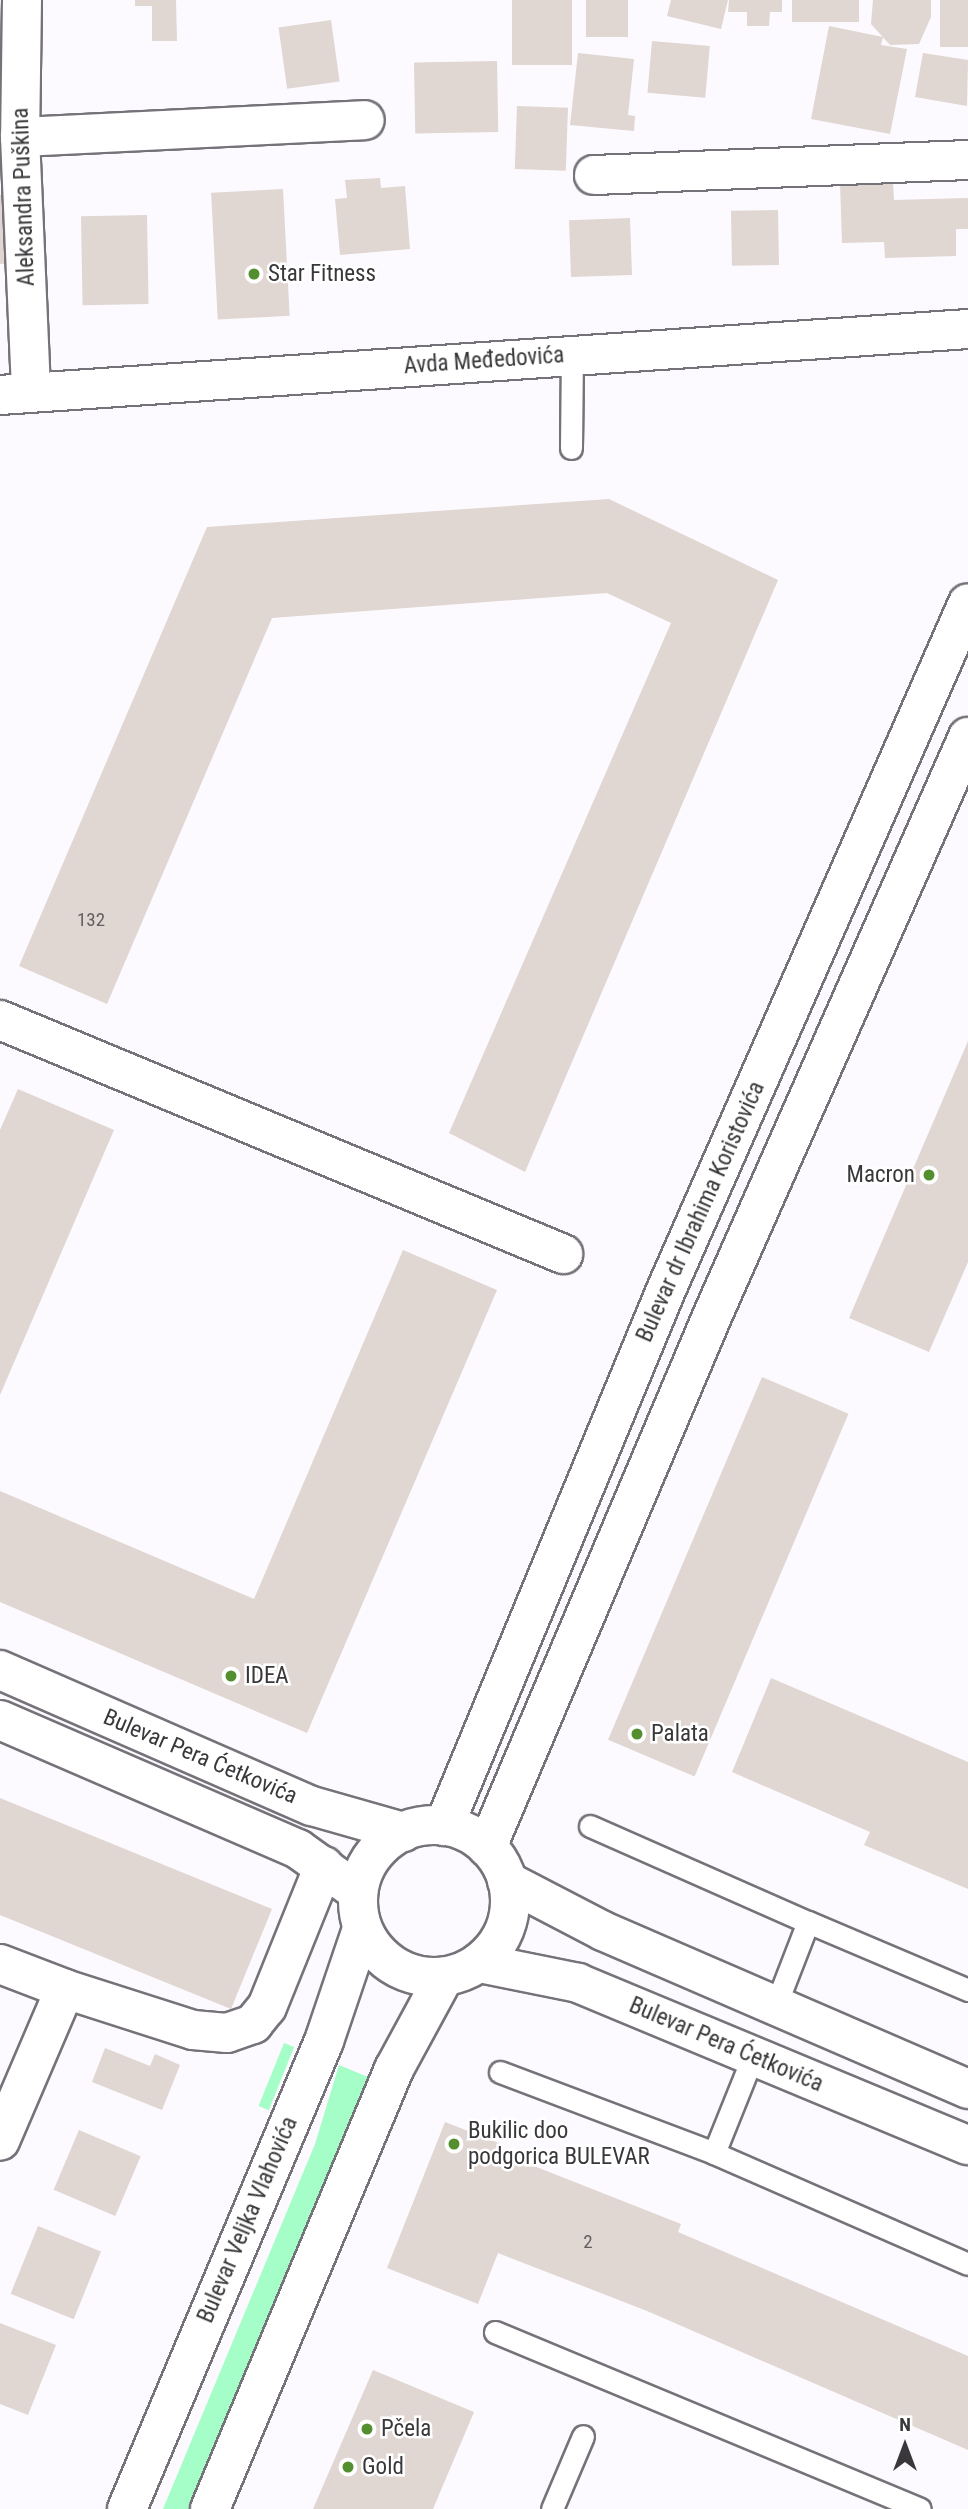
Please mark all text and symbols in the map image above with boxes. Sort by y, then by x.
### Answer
street label: Aleksandra Puškina [7,107,41,287]
place label: Star Fitness [268,260,376,288]
marker: Star Fitness [246,266,262,282]
street label: Avda Međedovića [403,342,565,380]
house number: 132 [77,909,105,931]
street label: Bulevar dr Ibrahima Koristovića [631,1077,771,1347]
place label: Macron [847,1161,915,1189]
marker: Macron [921,1167,937,1183]
place label: IDEA [245,1662,289,1690]
marker: IDEA [223,1668,239,1684]
street label: Bulevar Pera Ćetkovića [99,1704,301,1810]
place label: Palata [651,1720,709,1748]
marker: Palata [629,1726,645,1742]
street label: Bulevar Pera Ćetkovića [625,1992,827,2098]
street label: Bulevar Veljka Vlahovića [192,2113,304,2327]
place label: Bukilic doo podgorica BULEVAR [468,2117,650,2171]
marker: Bukilic doo podgorica BULEVAR [446,2136,462,2152]
house number: 2 [583,2231,593,2253]
north arrow [870,2411,940,2481]
text: N [899,2413,911,2436]
place label: Pčela [381,2415,431,2443]
marker: Pčela [359,2421,375,2437]
place label: Gold [362,2453,404,2481]
marker: Gold [340,2459,356,2475]

